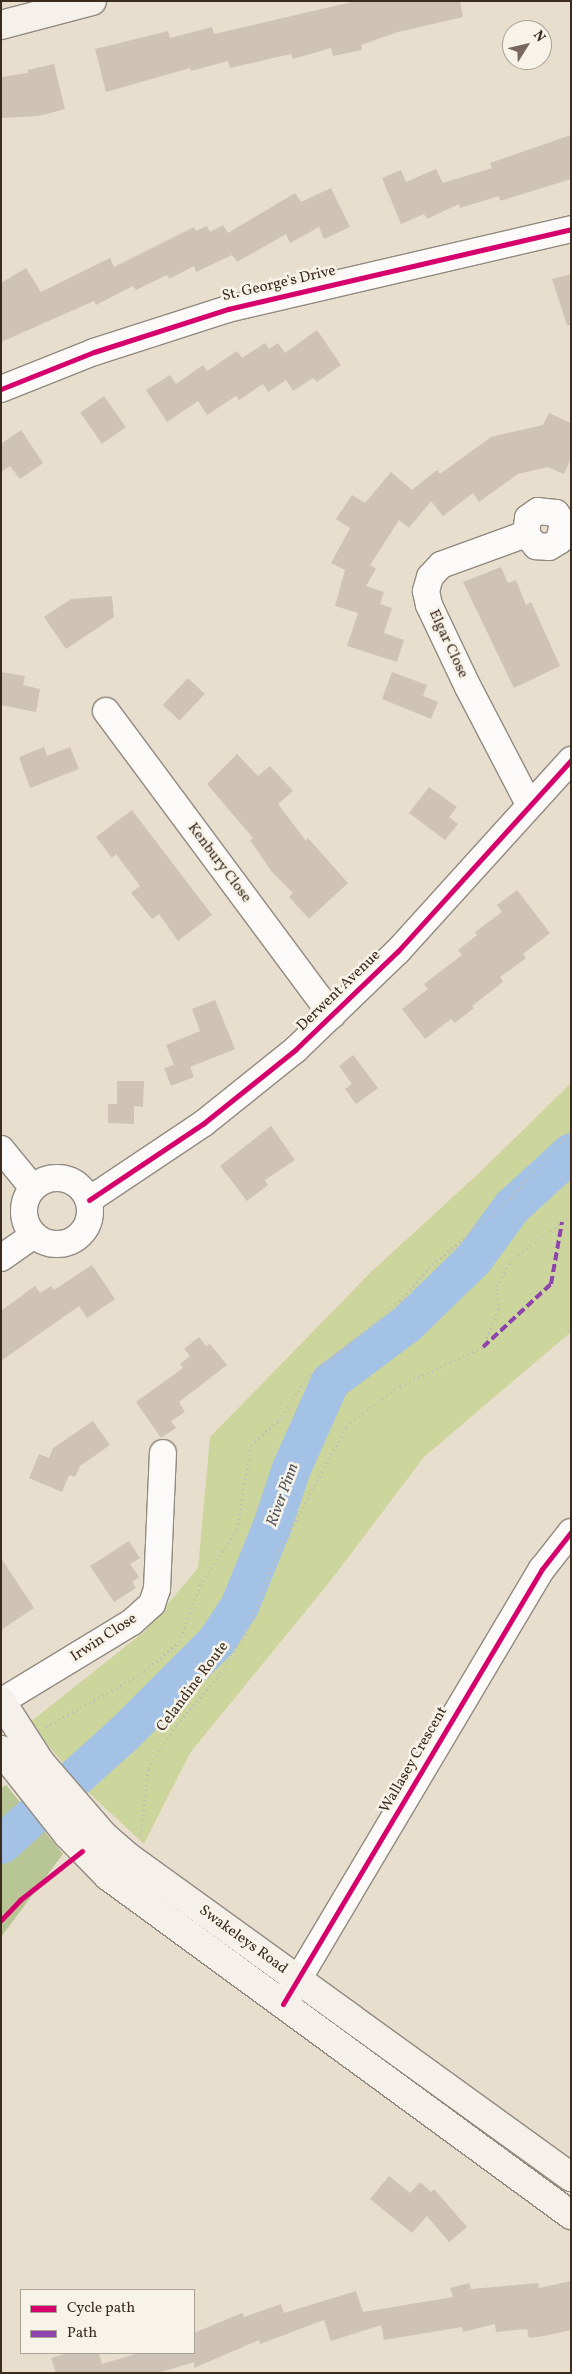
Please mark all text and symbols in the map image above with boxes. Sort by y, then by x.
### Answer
north arrow [502,20,552,70]
text: N [528,27,549,46]
street label: St. George's Drive [221,262,337,306]
street label: Elgar Close [424,607,472,681]
street label: Kenbury Close [183,819,255,907]
street label: Derwent Avenue [293,947,385,1035]
water label: River Pinn [263,1461,303,1529]
street label: Irwin Close [67,1610,141,1666]
street label: Celandine Route [153,1638,233,1736]
street label: Wallasey Crescent [376,1704,452,1816]
street label: Swakeleys Road [195,1902,291,1978]
legend [20,2289,195,2354]
text: Cycle path [67,2298,135,2319]
text: Path [67,2323,97,2344]

